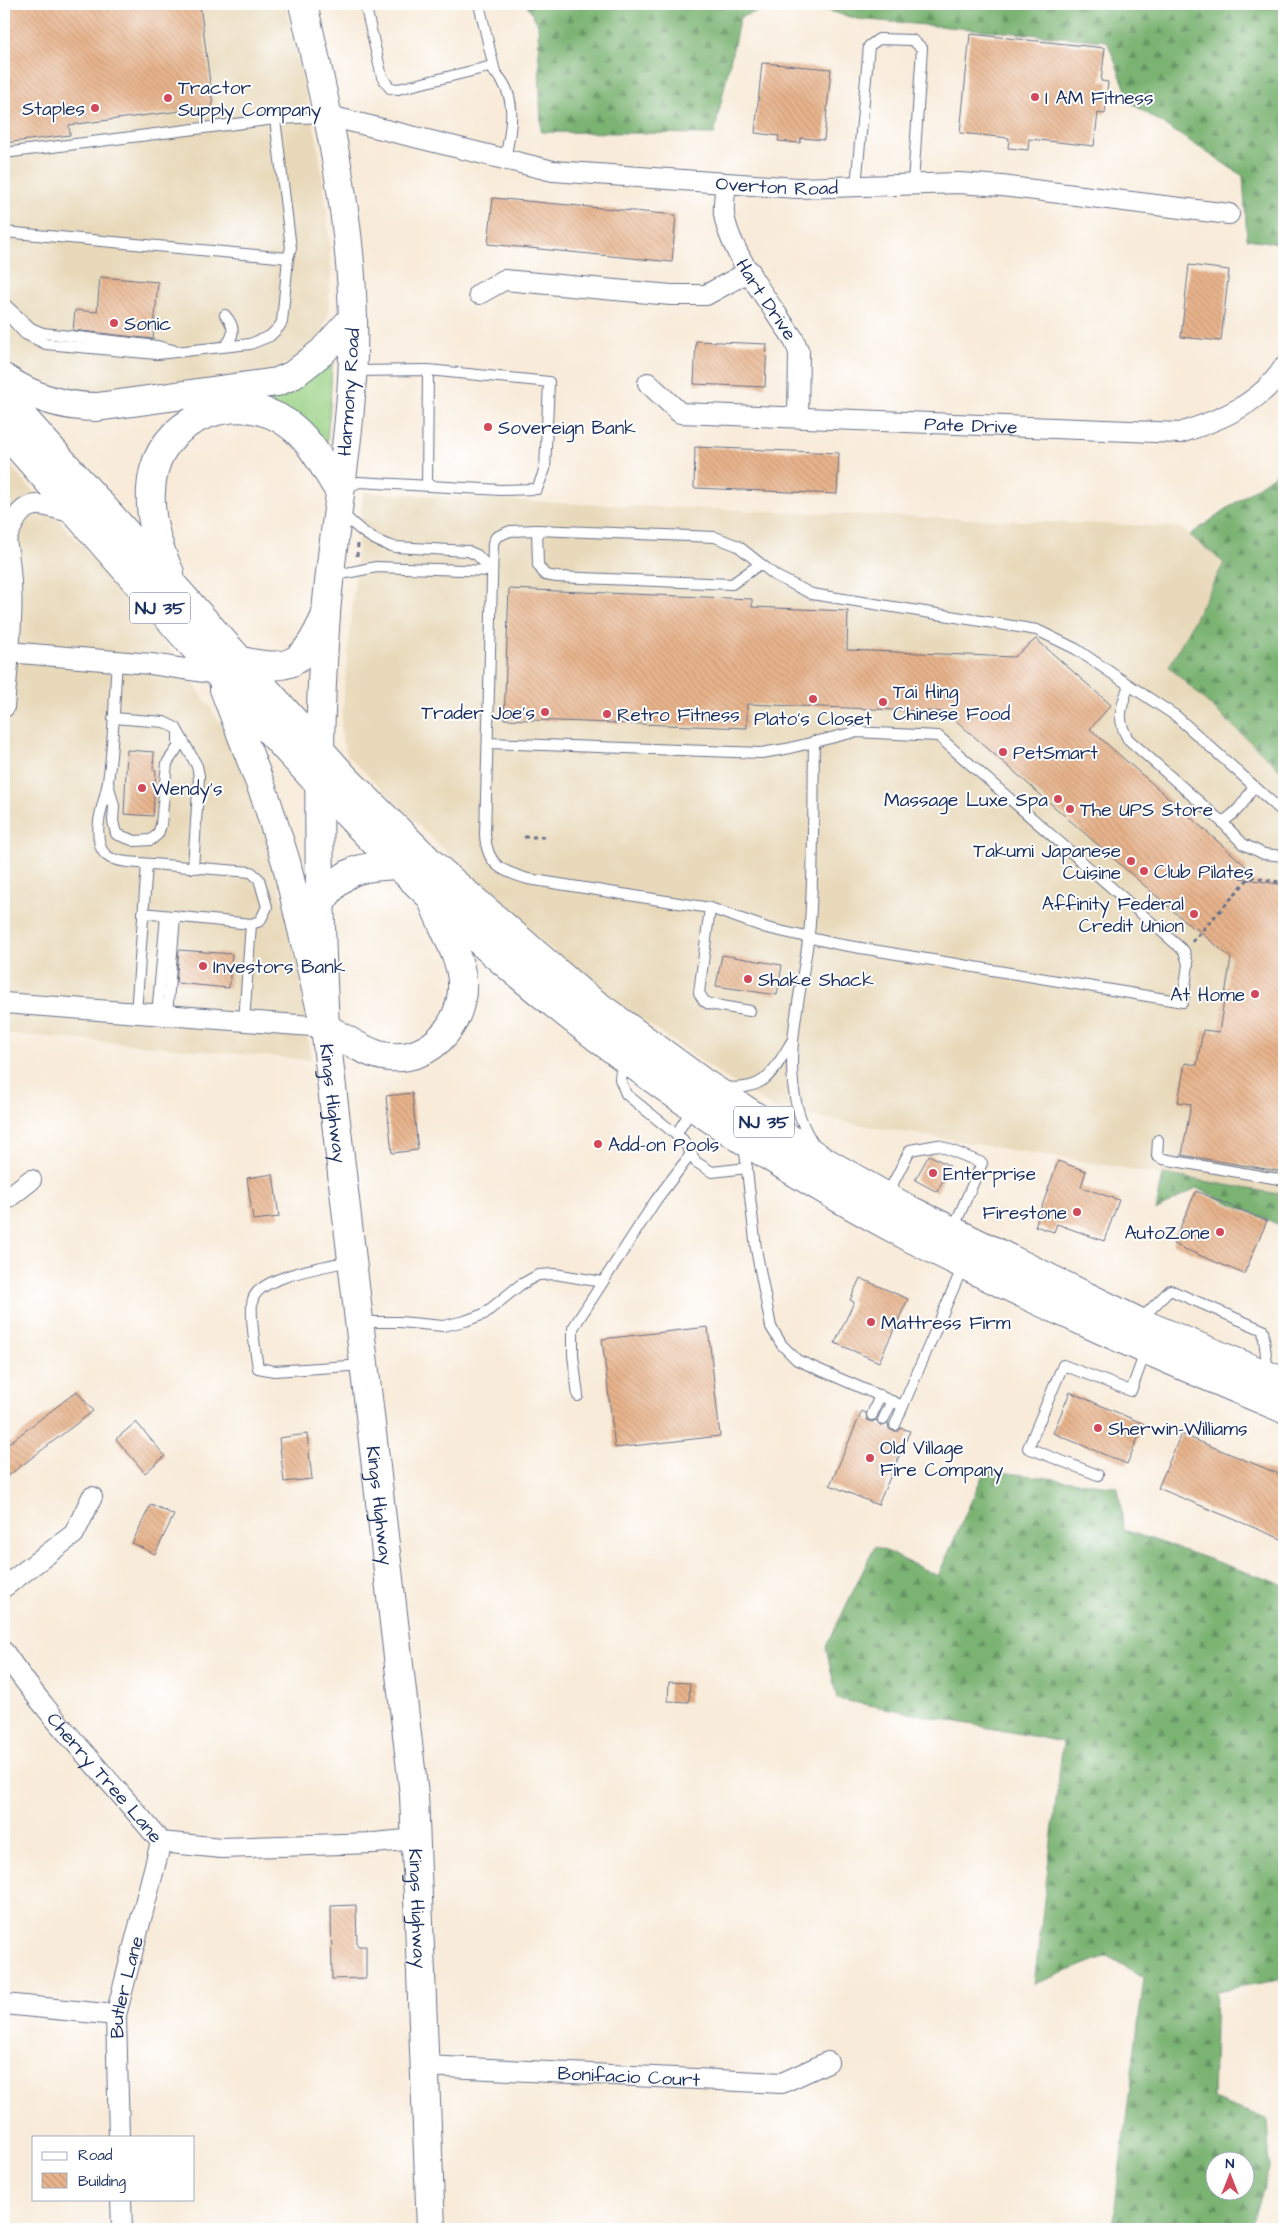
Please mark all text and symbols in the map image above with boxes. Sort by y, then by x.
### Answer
place label: Tractor Supply Company [178,75,322,125]
place label: I AM Fitness [1045,85,1154,112]
marker: I AM Fitness [1029,91,1041,103]
marker: Tractor Supply Company [162,92,174,104]
place label: Staples [22,96,85,123]
marker: Staples [89,102,101,114]
street label: Overton Road [715,170,839,203]
street label: Hart Drive [729,254,803,346]
place label: Sonic [124,311,171,338]
marker: Sonic [108,317,120,329]
street label: Harmony Road [332,327,368,457]
street label: Pate Drive [924,411,1018,441]
place label: Sovereign Bank [498,415,636,443]
marker: Sovereign Bank [482,421,494,433]
road number: NJ 35 [130,592,190,624]
place label: Tai Hing Chinese Food [893,679,1010,728]
marker: Plato's Closet [807,693,819,705]
marker: Tai Hing Chinese Food [877,696,889,708]
place label: Trader Joe's [421,700,535,727]
place label: Retro Fitness [617,702,740,729]
marker: Trader Joe's [539,706,551,718]
place label: Plato's Closet [754,706,872,733]
marker: Retro Fitness [601,708,613,720]
place label: PetSmart [1013,740,1098,767]
marker: PetSmart [997,746,1009,758]
place label: Wendy's [152,776,222,804]
marker: Wendy's [136,782,148,794]
place label: Massage Luxe Spa [884,787,1048,815]
marker: Massage Luxe Spa [1052,793,1064,805]
place label: The UPS Store [1080,797,1213,824]
marker: The UPS Store [1064,803,1076,815]
place label: Takumi Japanese Cuisine [973,838,1121,887]
marker: Takumi Japanese Cuisine [1125,855,1137,867]
place label: Club Pilates [1154,859,1254,886]
marker: Club Pilates [1138,865,1150,877]
place label: Affinity Federal Credit Union [1042,891,1184,940]
marker: Affinity Federal Credit Union [1188,908,1200,920]
place label: Investors Bank [213,954,346,981]
marker: Investors Bank [197,960,209,972]
place label: Shake Shack [758,967,874,994]
marker: Shake Shack [742,973,754,985]
place label: At Home [1170,982,1245,1009]
marker: At Home [1249,988,1261,1000]
street label: Kings Highway [312,1042,353,1165]
road number: NJ 35 [734,1106,794,1138]
place label: Add-on Pools [608,1132,719,1159]
marker: Add-on Pools [592,1138,604,1150]
place label: Enterprise [943,1161,1036,1188]
marker: Enterprise [927,1167,939,1179]
place label: Firestone [983,1200,1067,1227]
marker: Firestone [1071,1206,1083,1218]
place label: AutoZone [1124,1220,1210,1247]
marker: AutoZone [1214,1226,1226,1238]
place label: Mattress Firm [881,1310,1011,1337]
marker: Mattress Firm [865,1316,877,1328]
place label: Sherwin-Williams [1108,1416,1248,1443]
marker: Sherwin-Williams [1092,1422,1104,1434]
place label: Old Village Fire Company [880,1435,1004,1485]
street label: Kings Highway [359,1445,399,1567]
marker: Old Village Fire Company [864,1452,876,1464]
street label: Cherry Tree Lane [40,1707,168,1849]
street label: Kings Highway [401,1848,433,1970]
street label: Butler Lane [104,1933,151,2039]
street label: Bonifacio Court [557,2060,701,2094]
legend [32,2136,195,2200]
text: Road [78,2145,113,2166]
north arrow [1206,2150,1256,2200]
text: N [1226,2154,1235,2174]
text: Building [78,2171,126,2193]

